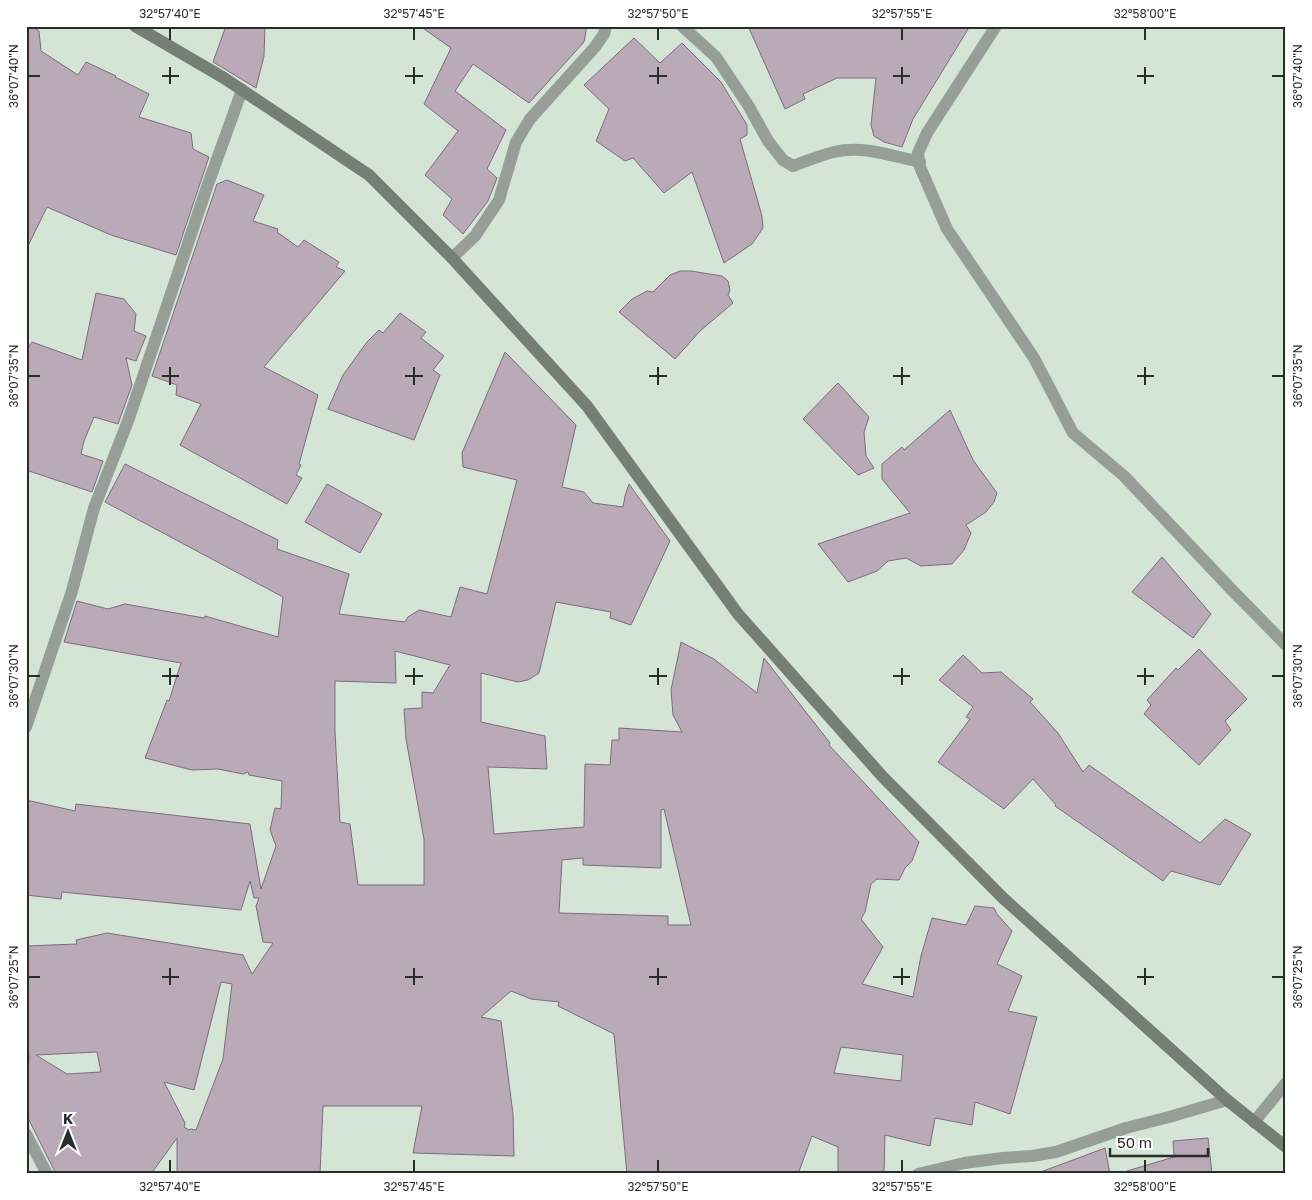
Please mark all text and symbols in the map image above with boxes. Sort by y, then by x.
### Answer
text: 32°57'40"E [139,6,201,21]
text: 32°57'45"E [384,6,444,21]
text: 32°57'50"E [627,6,689,21]
text: 32°57'55"E [872,6,932,21]
text: 32°58'00"E [1114,6,1176,21]
text: 36°07'40"N [6,44,21,108]
text: 36°07'40"N [1290,44,1305,108]
text: 36°07'35"N [6,344,21,408]
text: 36°07'35"N [1290,344,1305,408]
text: 36°07'30"N [6,644,21,708]
text: 36°07'30"N [1290,644,1305,708]
text: 36°07'25"N [6,945,21,1009]
text: 36°07'25"N [1290,945,1305,1009]
north arrow [42,1108,92,1158]
text: K [63,1110,73,1127]
scale bar [1110,1125,1207,1157]
text: 50 m [1117,1133,1152,1151]
text: 32°57'40"E [139,1179,201,1194]
text: 32°57'45"E [384,1179,444,1194]
text: 32°57'50"E [627,1179,689,1194]
text: 32°57'55"E [872,1179,932,1194]
text: 32°58'00"E [1114,1179,1176,1194]

